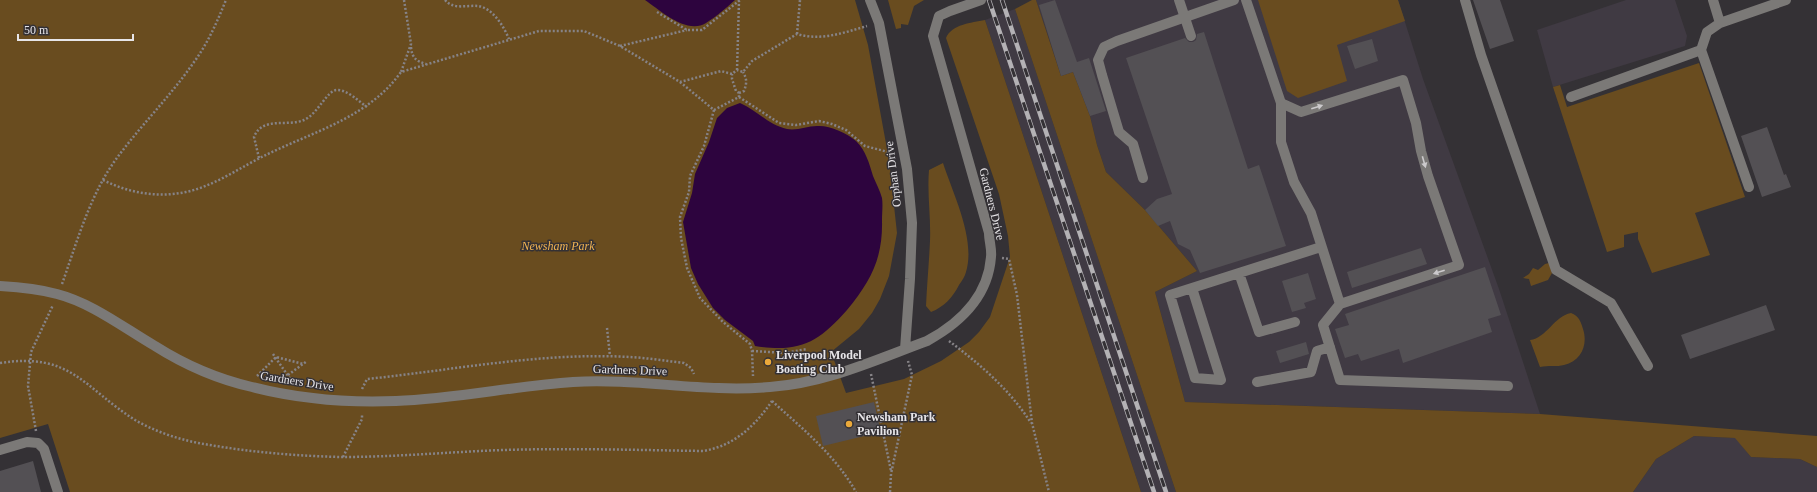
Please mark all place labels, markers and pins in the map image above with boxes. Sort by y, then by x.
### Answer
place label: Liverpool Model Boating Club [776,348,862,376]
marker: Liverpool Model Boating Club [763,357,773,367]
place label: Newsham Park Pavilion [857,410,936,438]
marker: Newsham Park Pavilion [844,419,854,429]

